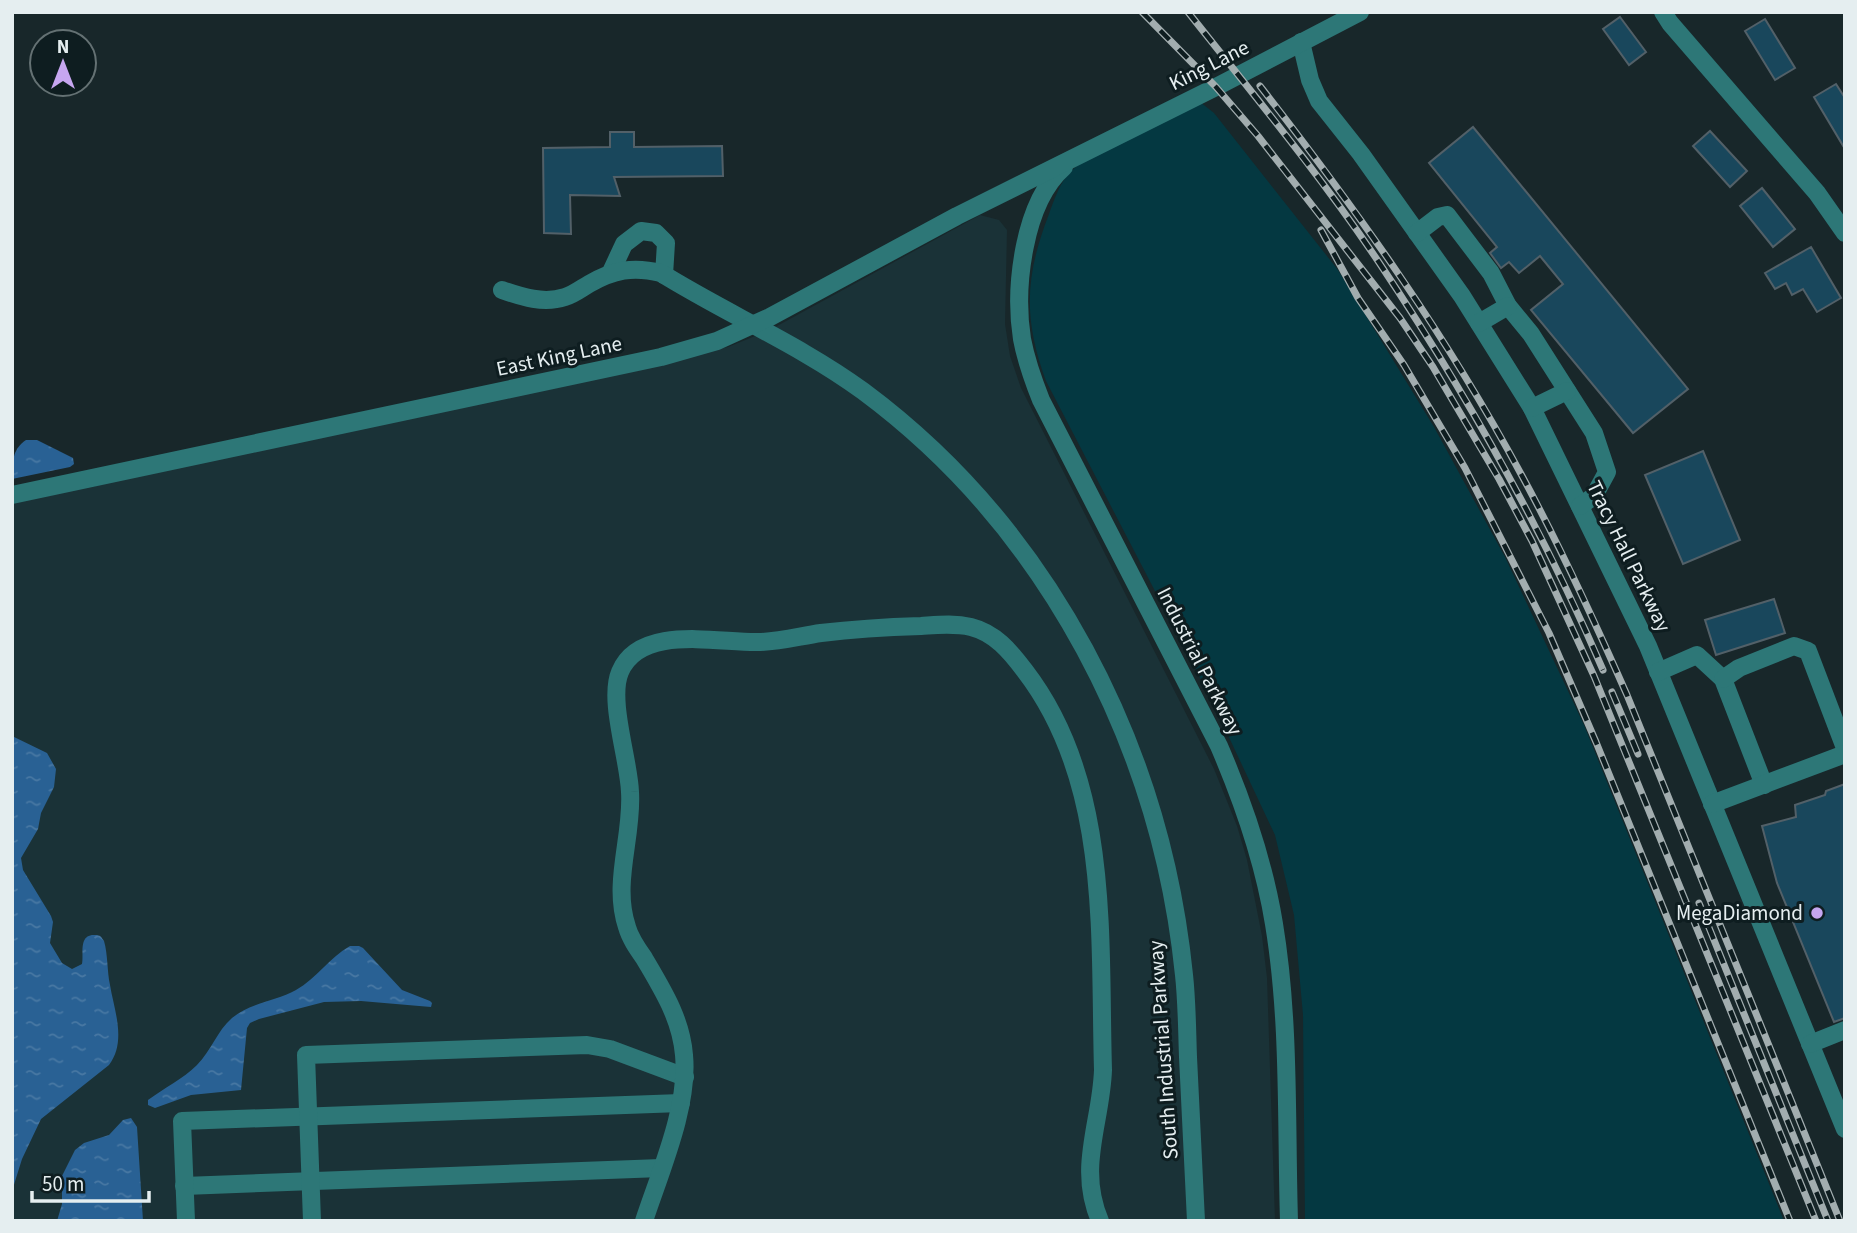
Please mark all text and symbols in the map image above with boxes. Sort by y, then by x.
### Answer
north arrow [28,28,98,98]
street label: King Lane [1164,32,1254,98]
text: N [57,34,69,61]
street label: East King Lane [493,328,625,384]
street label: Tracy Hall Parkway [1579,475,1679,637]
street label: Industrial Parkway [1150,582,1250,740]
place label: MegaDiamond [1676,898,1803,928]
marker: MegaDiamond [1809,905,1825,921]
street label: South Industrial Parkway [1140,939,1186,1160]
scale bar [32,1160,149,1204]
text: 50 m [42,1169,84,1199]

